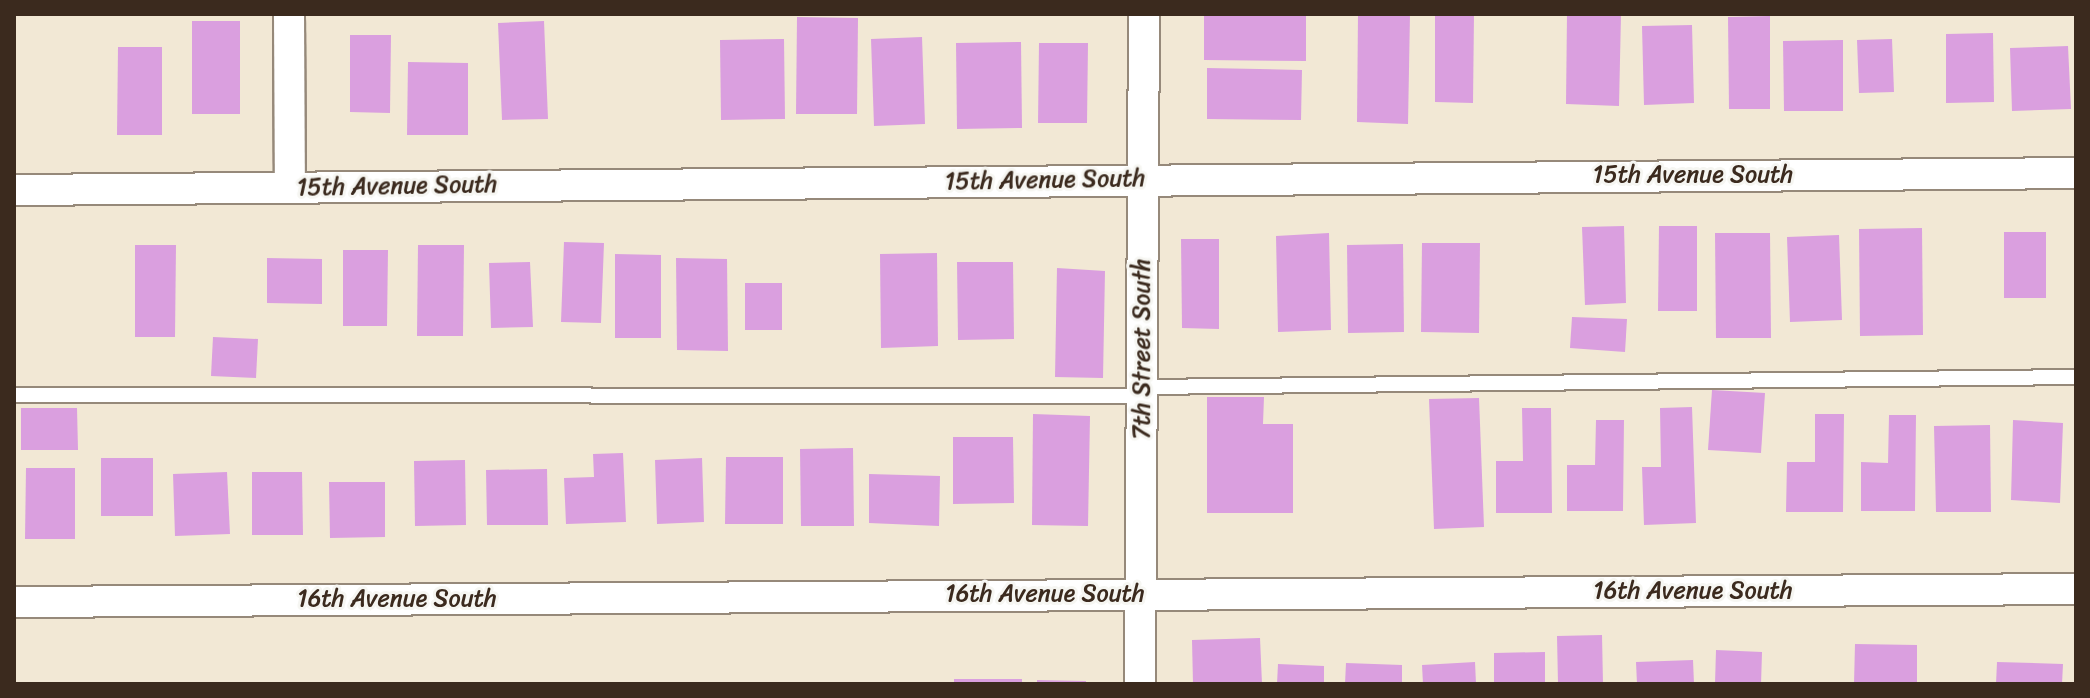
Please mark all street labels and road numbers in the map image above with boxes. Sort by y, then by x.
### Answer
street label: 15th Avenue South [1593,161,1793,189]
street label: 15th Avenue South [945,164,1145,196]
street label: 15th Avenue South [297,170,497,202]
street label: 7th Street South [1128,258,1156,440]
street label: 16th Avenue South [1593,577,1793,605]
street label: 16th Avenue South [945,580,1145,608]
street label: 16th Avenue South [297,585,497,613]

